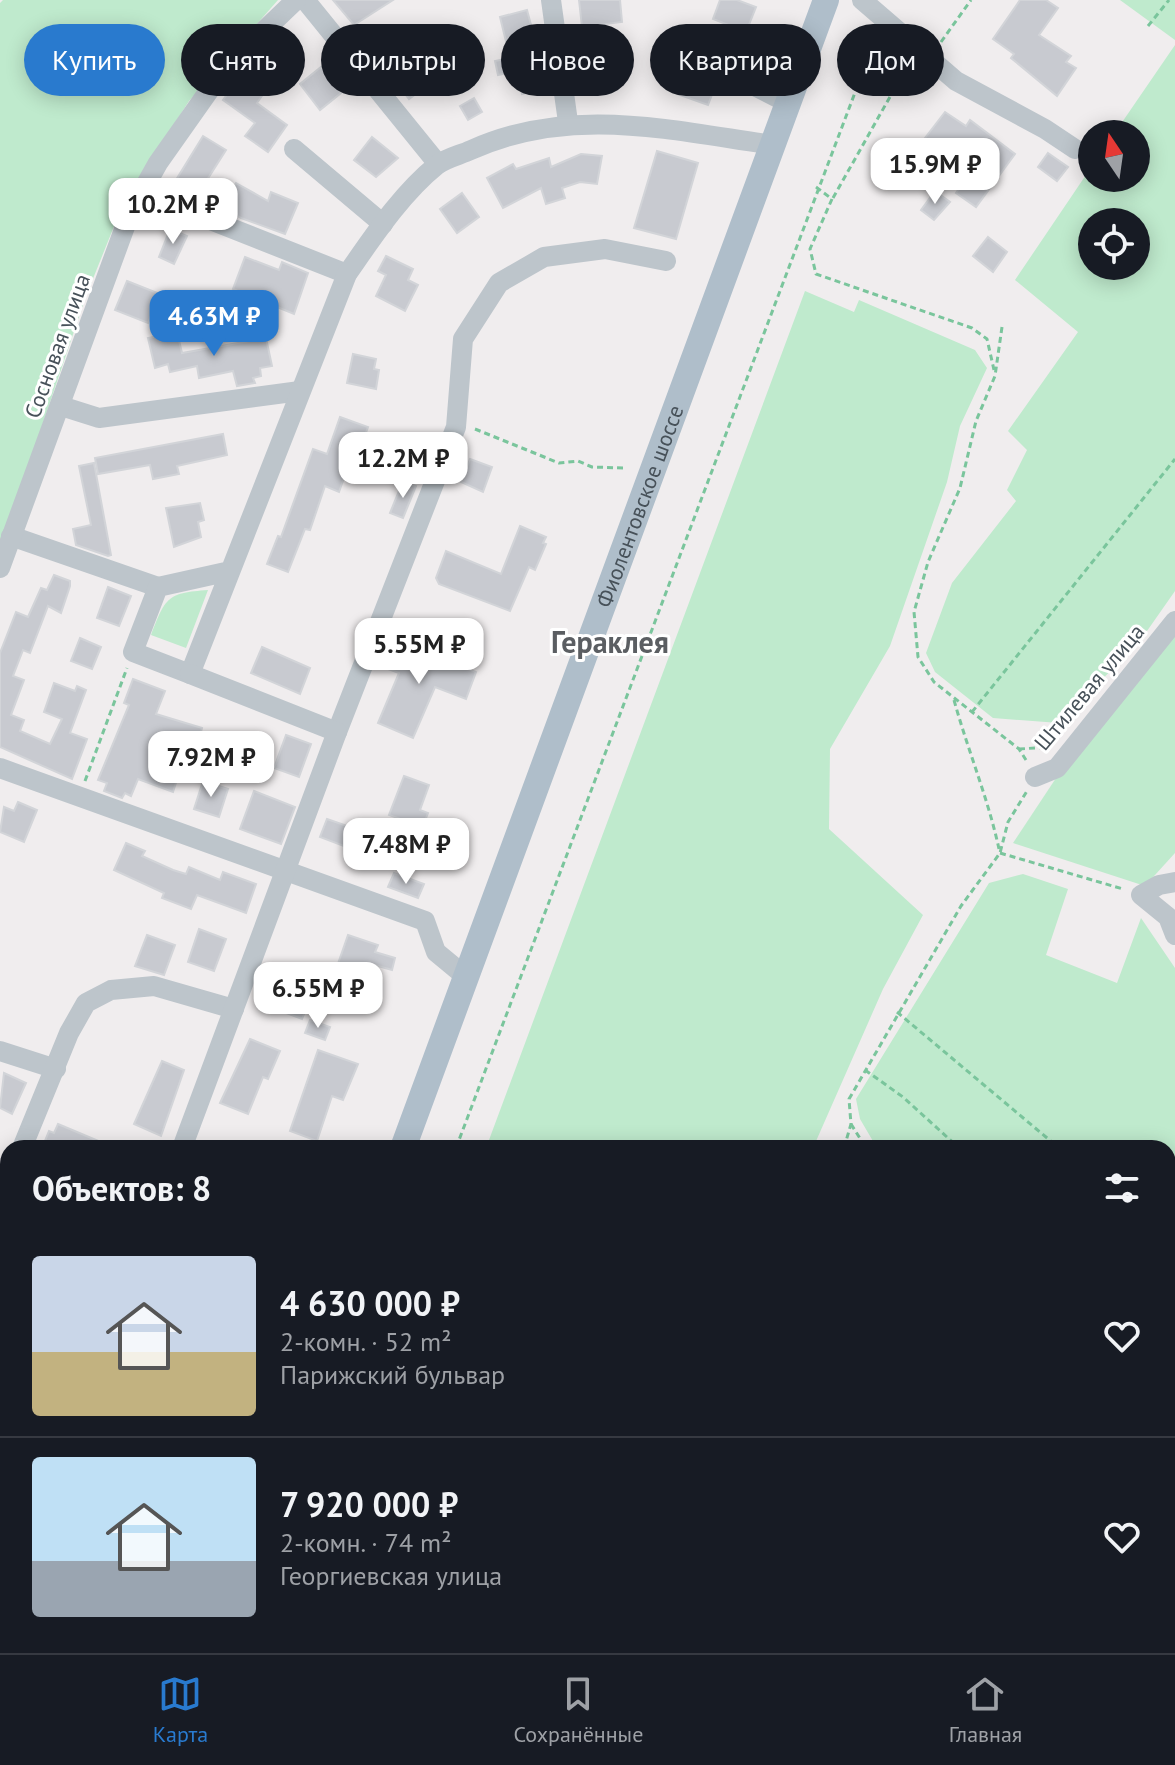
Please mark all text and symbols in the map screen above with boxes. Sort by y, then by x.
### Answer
chip: Купить [24,24,165,96]
chip: Снять [181,24,305,96]
chip: Фильтры [321,24,485,96]
chip: Новое [501,24,634,96]
chip: Квартира [650,24,821,96]
chip: Дом [837,24,944,96]
north arrow [1078,120,1150,192]
map controls [1078,120,1150,280]
pin: 15.9M ₽ [861,138,1009,206]
text: 15.9M ₽ [889,147,981,180]
pin: 10.2M ₽ [99,178,247,246]
text: 10.2M ₽ [127,187,219,220]
button: locate [1078,208,1150,280]
street label: Сосновая улица [18,270,96,422]
pin: 4.63M ₽ [140,290,288,358]
text: 4.63M ₽ [168,299,260,332]
street label: Фиолентовское шоссе [589,401,690,611]
pin: 12.2M ₽ [329,432,477,500]
text: 12.2M ₽ [357,441,449,474]
pin: 5.55M ₽ [345,618,493,686]
street label: Штилевая улица [1028,618,1150,756]
district label: Гераклея [551,622,669,661]
text: 5.55M ₽ [373,627,465,660]
pin: 7.92M ₽ [137,731,285,799]
text: 7.92M ₽ [166,740,256,773]
pin: 7.48M ₽ [332,818,480,886]
text: 7.48M ₽ [361,827,451,860]
pin: 6.55M ₽ [244,962,392,1030]
text: 6.55M ₽ [272,971,364,1004]
text: Объектов: 8 [32,1166,211,1210]
icon: filters [1100,1166,1144,1210]
text: 4 630 000 ₽ [280,1281,460,1325]
icon: home [96,1288,192,1384]
icon: heart [1100,1314,1144,1358]
text: 2-комн. · 52 m² [280,1325,451,1358]
text: Парижский бульвар [280,1358,505,1391]
text: 7 920 000 ₽ [280,1482,458,1526]
icon: home [96,1489,192,1585]
icon: heart [1100,1515,1144,1559]
text: 2-комн. · 74 m² [280,1526,451,1559]
text: Георгиевская улица [280,1559,502,1592]
tab: Карта [153,1672,208,1748]
tab: Сохранённые [514,1672,643,1748]
tab: Главная [949,1672,1022,1748]

